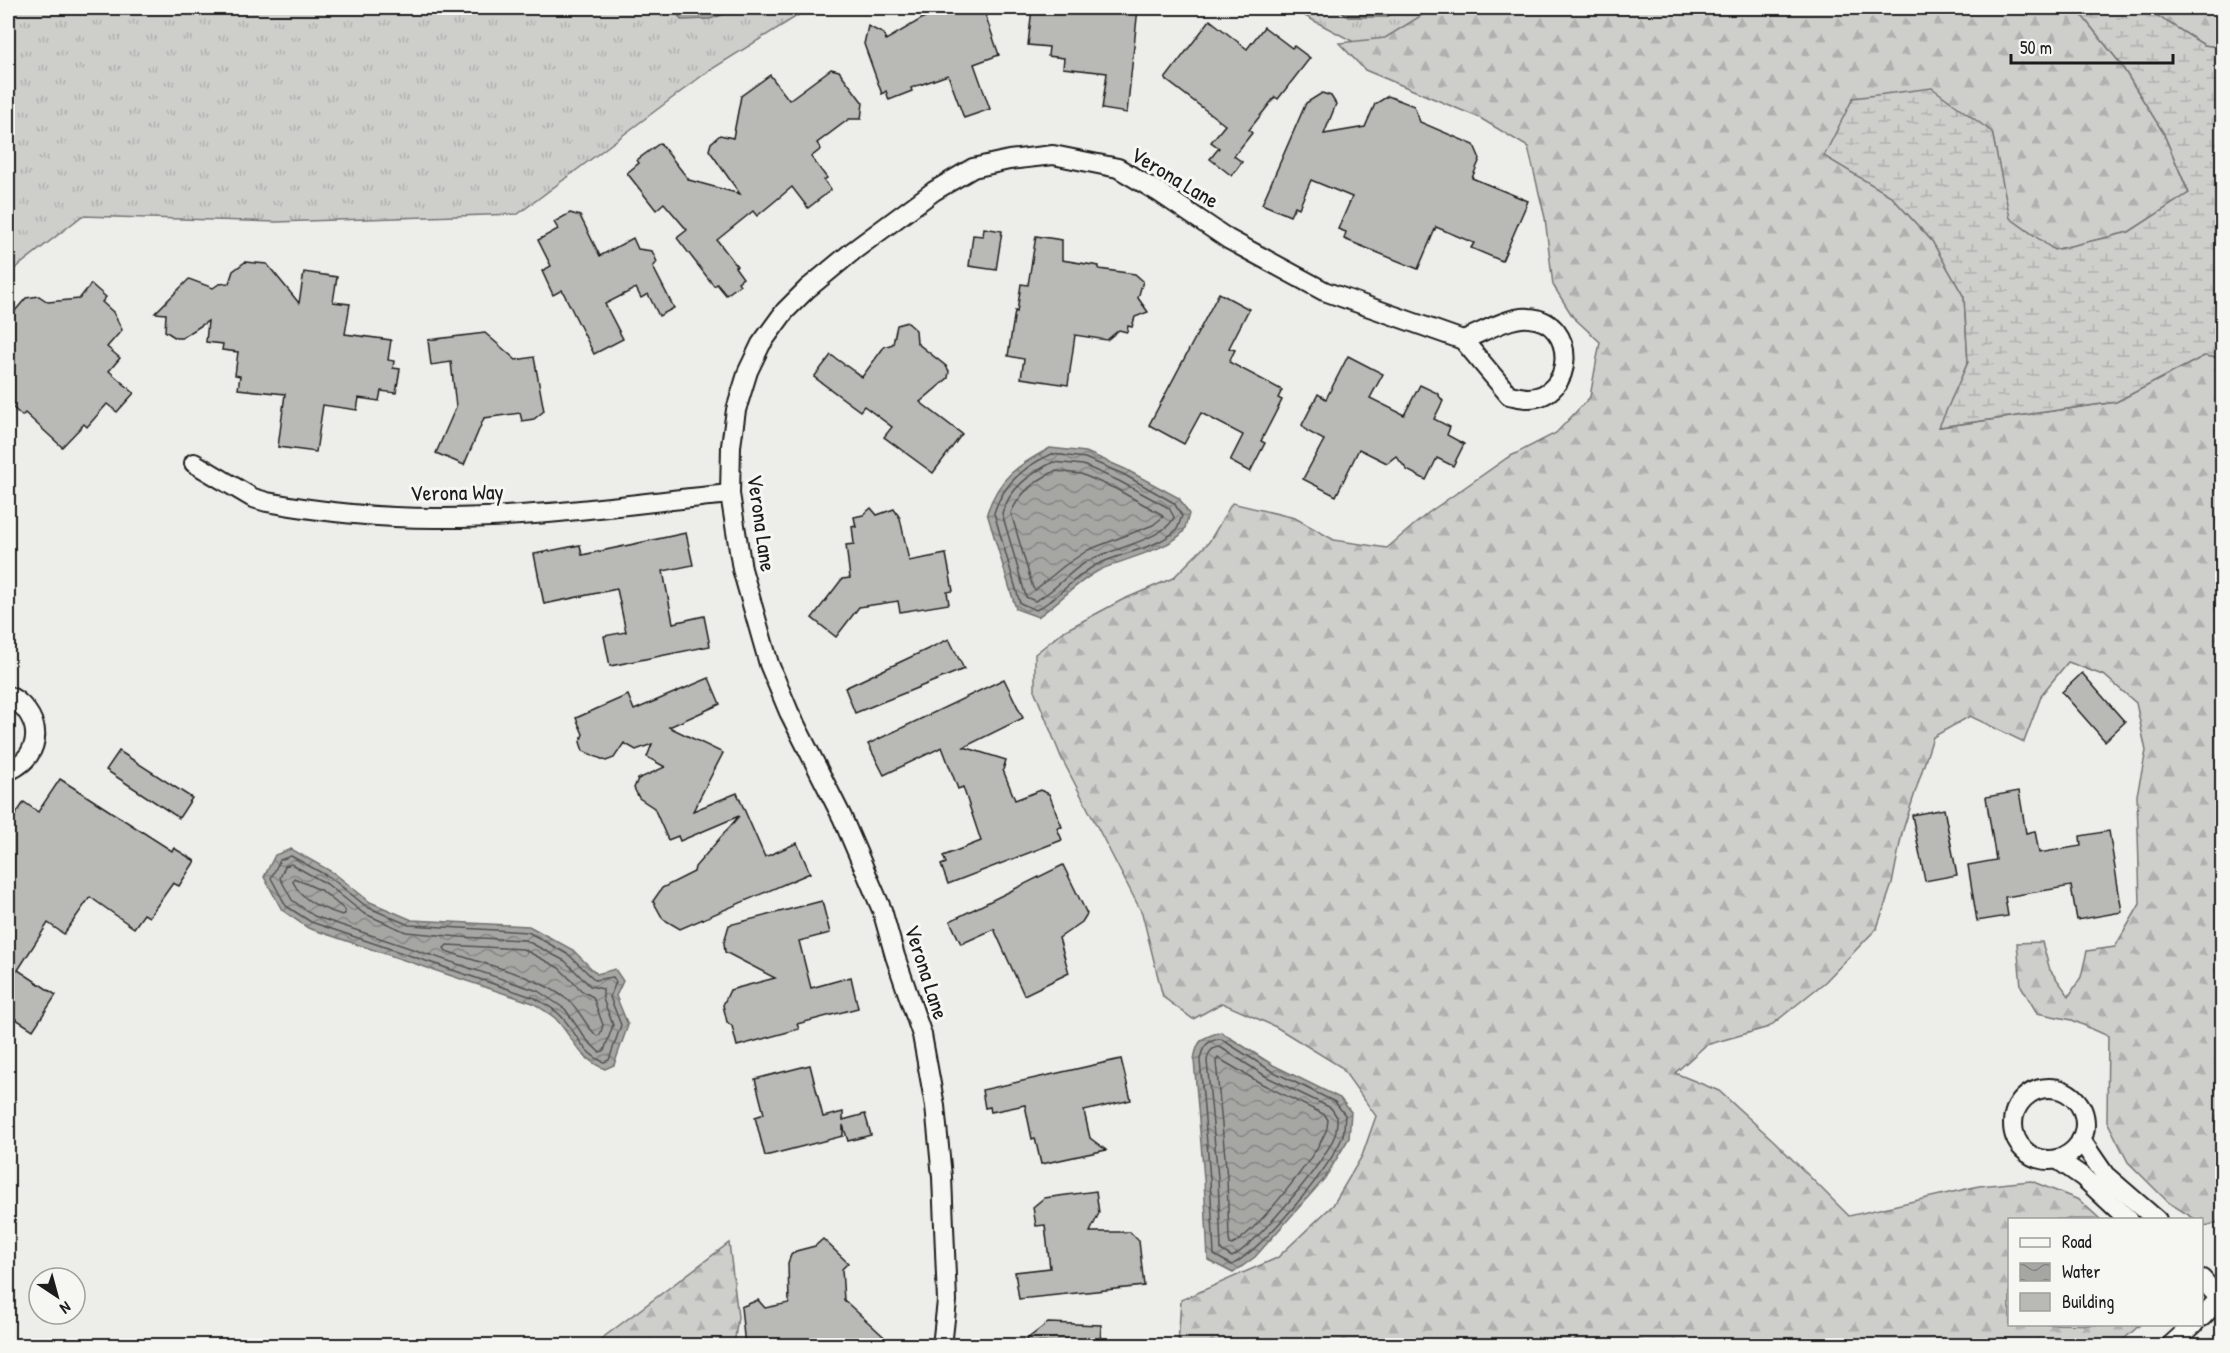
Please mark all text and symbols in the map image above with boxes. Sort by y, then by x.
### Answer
scale bar [2011,27,2173,65]
text: 50 m [2020,35,2052,60]
street label: Verona Lane [1125,139,1225,215]
street label: Verona Lane [740,473,784,574]
street label: Verona Way [410,476,504,508]
street label: Verona Lane [898,921,956,1023]
legend [2008,1218,2203,1326]
text: Road [2062,1229,2092,1254]
text: Water [2062,1259,2100,1284]
north arrow [27,1266,87,1326]
text: Building [2062,1289,2114,1314]
text: N [56,1297,76,1320]

